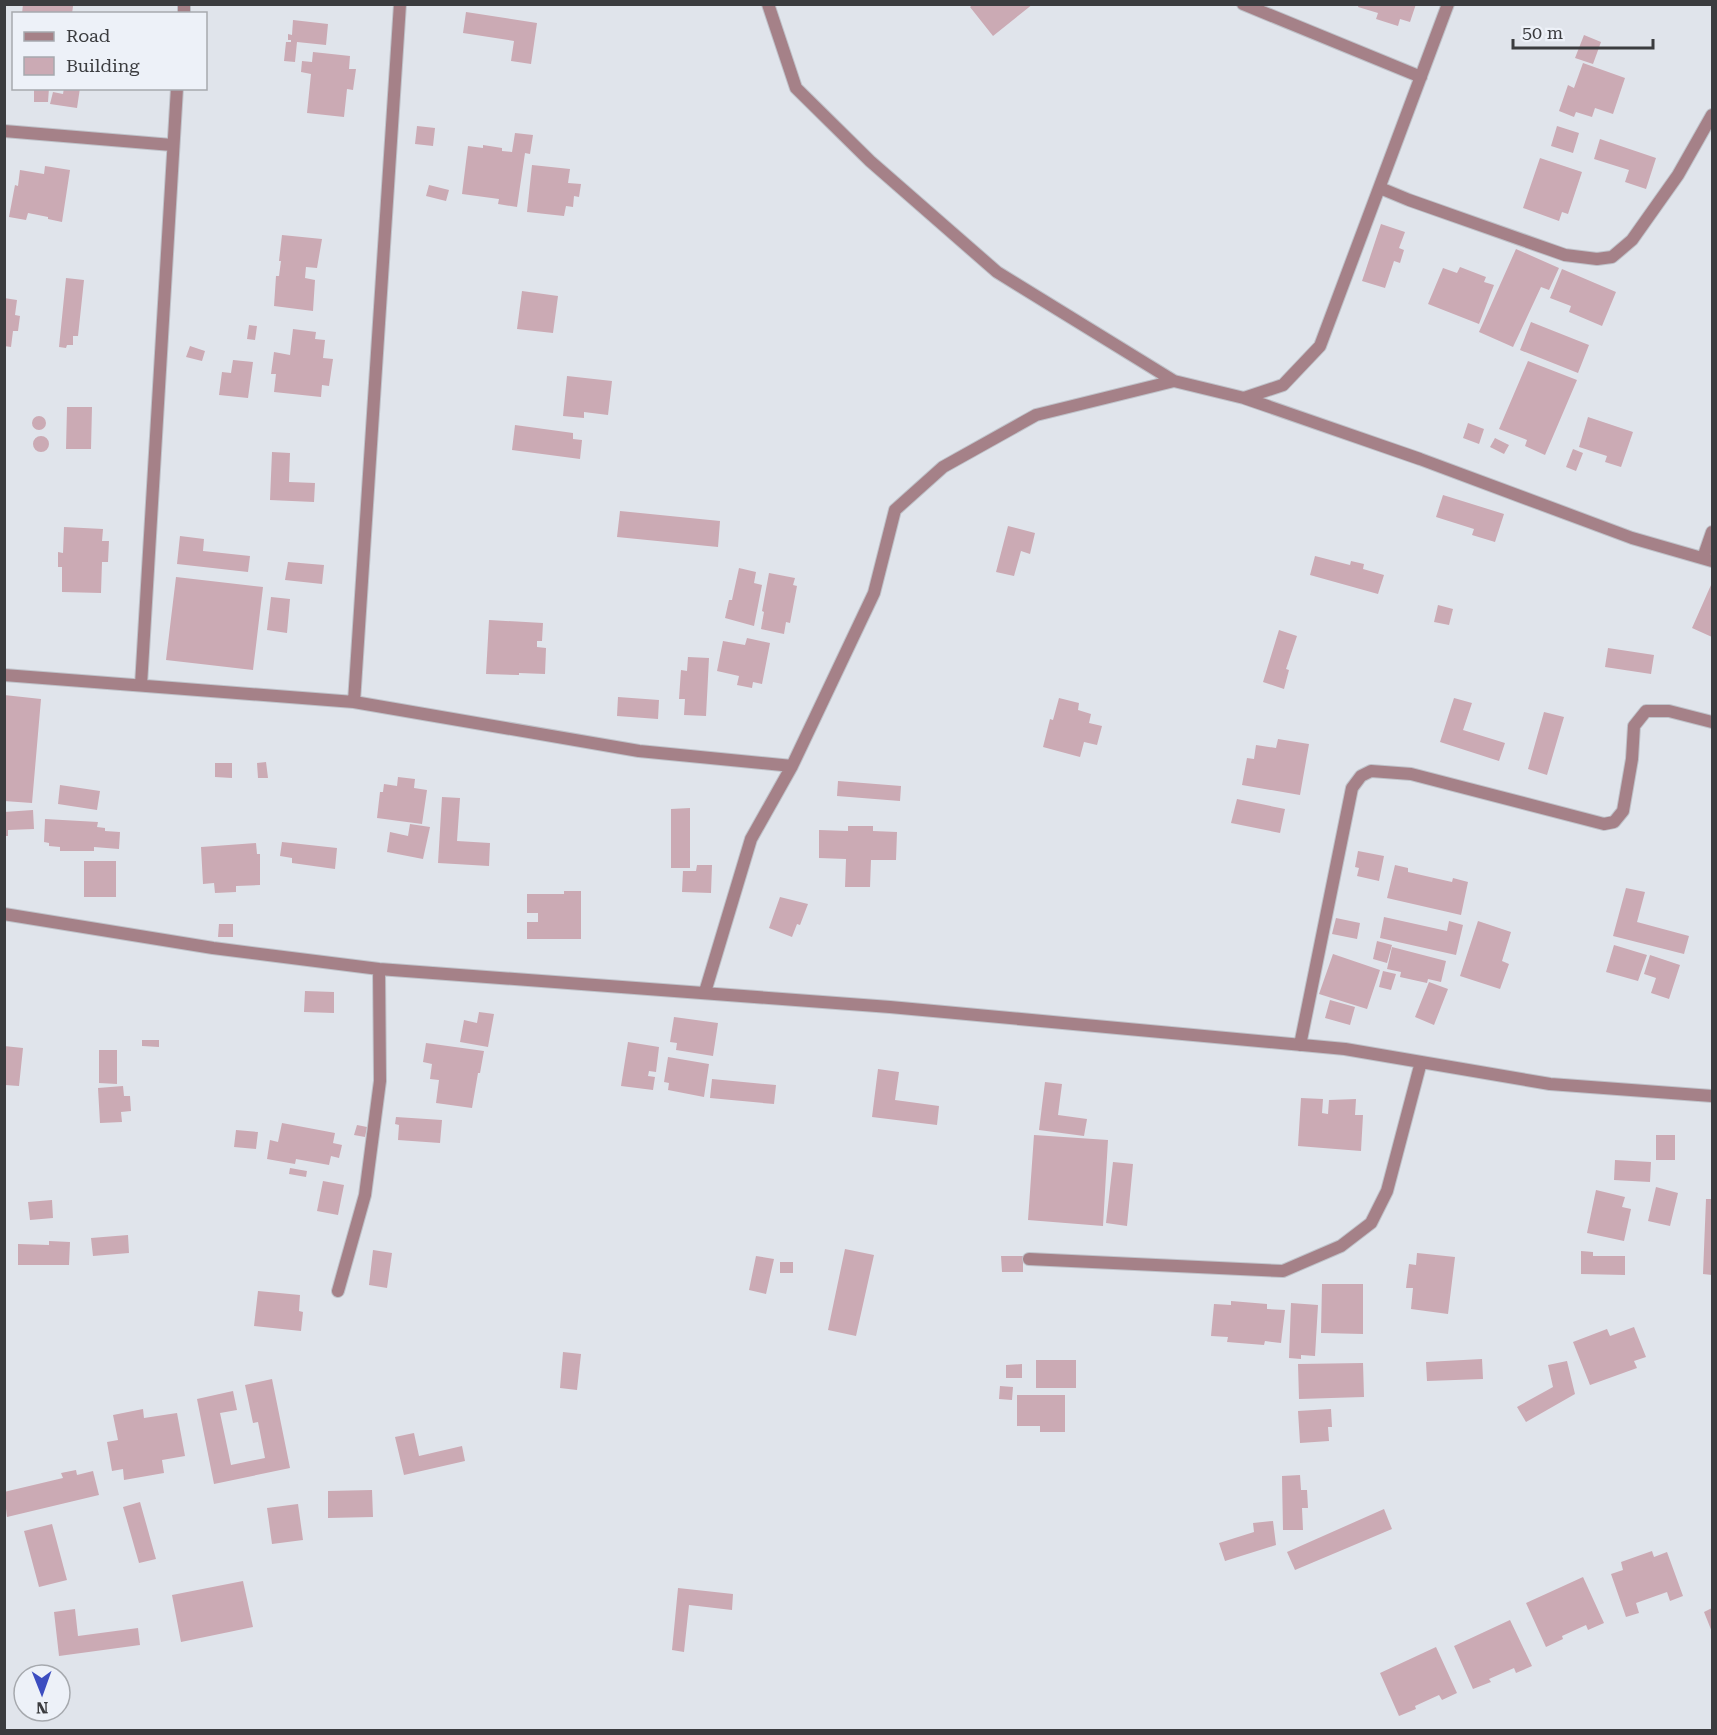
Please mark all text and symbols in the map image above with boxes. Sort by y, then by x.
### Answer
legend [12,12,207,90]
scale bar [1513,12,1652,50]
text: 50 m [1522,22,1563,43]
text: Road [66,25,111,46]
text: Building [66,55,140,76]
north arrow [12,1663,72,1723]
text: N [36,1698,49,1717]

